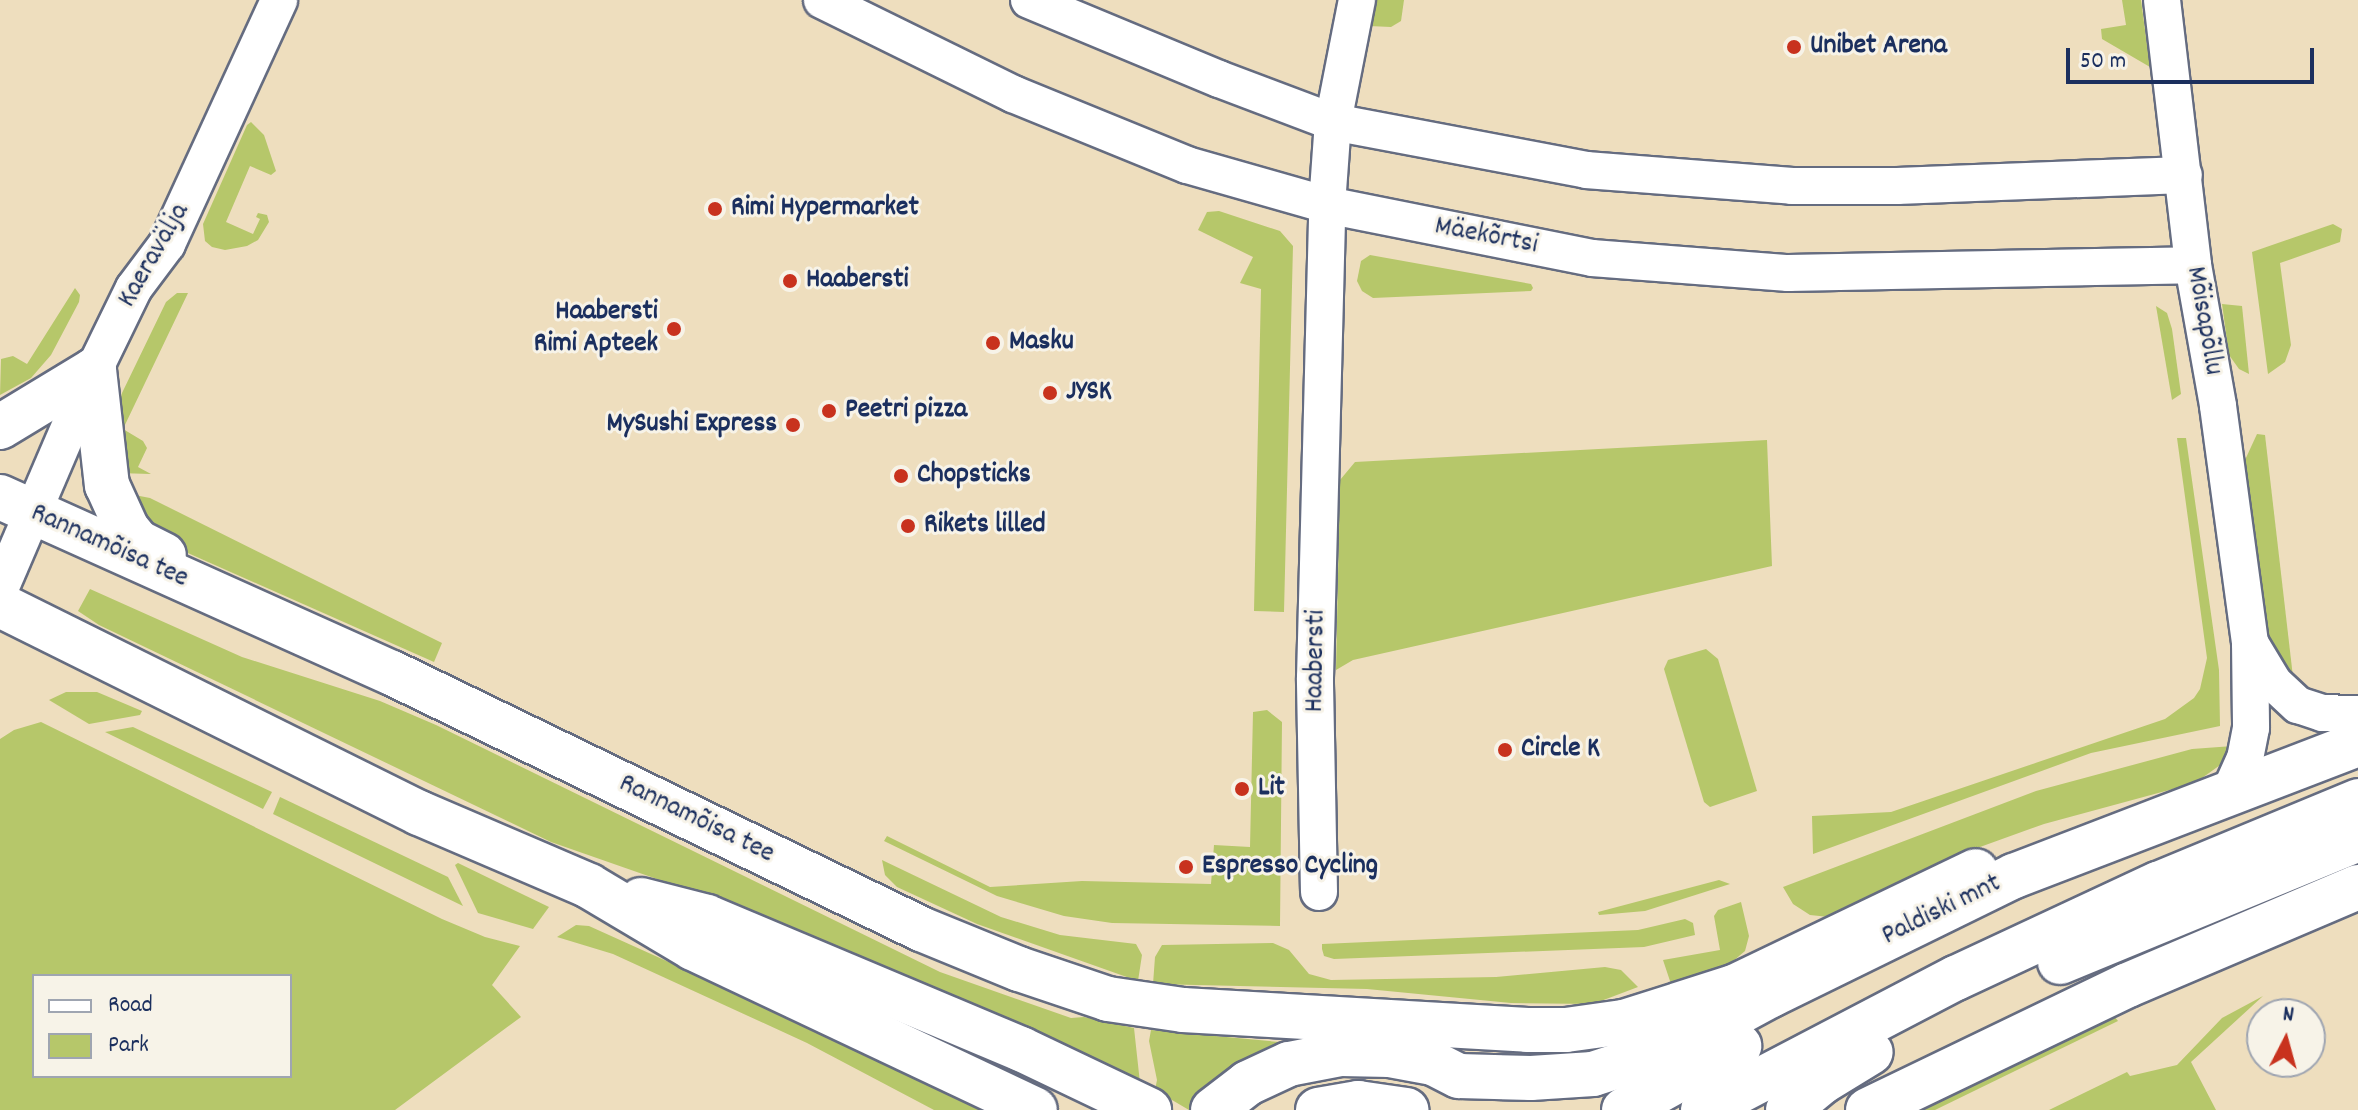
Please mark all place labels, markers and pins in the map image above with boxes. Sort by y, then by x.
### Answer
place label: Unibet Arena [1810,30,1947,64]
marker: Unibet Arena [1785,38,1803,56]
place label: Rimi Hypermarket [731,192,919,226]
marker: Rimi Hypermarket [706,200,724,218]
place label: Haabersti [806,264,909,298]
marker: Haabersti [781,272,799,290]
place label: Haabersti Rimi Apteek [534,296,658,362]
marker: Haabersti Rimi Apteek [665,320,683,338]
place label: Masku [1009,326,1074,360]
marker: Masku [984,334,1002,352]
place label: JYSK [1066,376,1112,410]
marker: JYSK [1041,384,1059,402]
place label: Peetri pizza [845,394,967,428]
marker: Peetri pizza [820,402,838,420]
place label: MySushi Express [606,408,777,442]
marker: MySushi Express [784,416,802,434]
place label: Chopsticks [917,459,1031,493]
marker: Chopsticks [892,467,910,485]
place label: Rikets lilled [924,509,1046,543]
marker: Rikets lilled [899,517,917,535]
place label: Circle K [1521,733,1600,767]
marker: Circle K [1496,741,1514,759]
place label: Lit [1258,772,1285,806]
marker: Lit [1233,780,1251,798]
place label: Espresso Cycling [1202,850,1378,884]
marker: Espresso Cycling [1177,858,1195,876]

